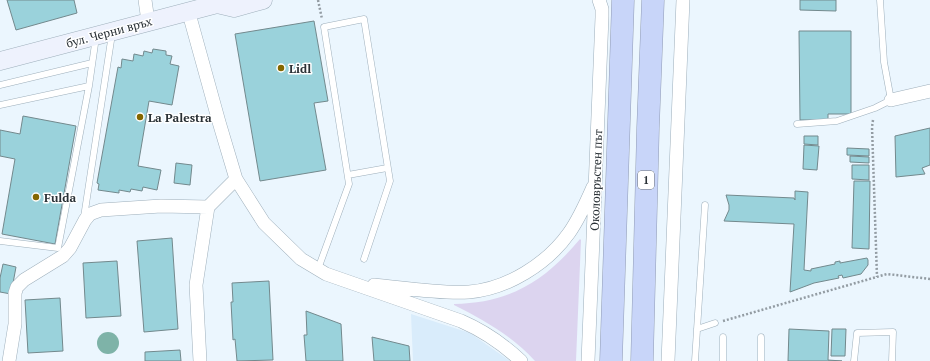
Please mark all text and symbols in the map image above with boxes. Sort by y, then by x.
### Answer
street label: бул. Черни връх [64,13,154,51]
place label: Lidl [289,61,311,76]
marker: Lidl [276,63,286,73]
place label: La Palestra [148,110,212,125]
marker: La Palestra [135,112,145,122]
street label: Околовръстен път [587,129,605,231]
road number: 1 [638,171,654,189]
place label: Fulda [44,190,77,205]
marker: Fulda [31,192,41,202]

